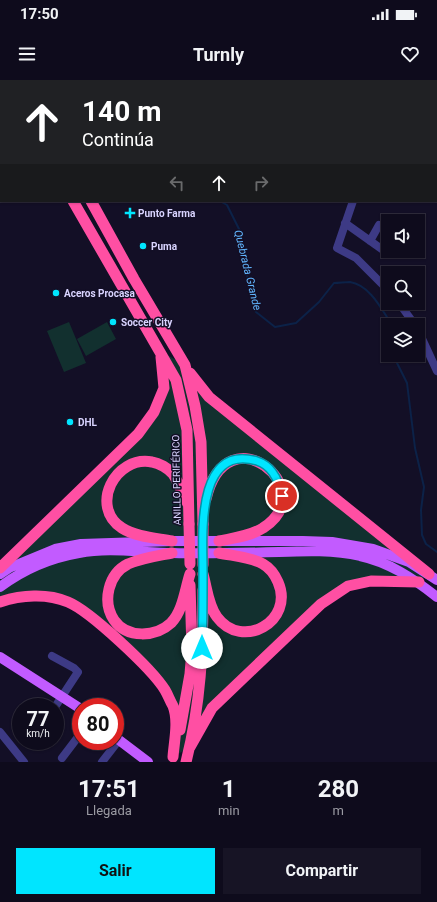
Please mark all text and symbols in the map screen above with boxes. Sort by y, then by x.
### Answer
text: 17:50 [20,5,59,23]
icon: menu [16,43,38,65]
icon: heart [399,43,421,65]
text: Turnly [193,44,244,65]
text: 140 m [82,95,161,128]
icon: ahead [16,96,68,148]
text: Continúa [82,129,154,150]
icon: left [166,172,188,194]
icon: ahead [208,172,230,194]
icon: right [250,172,272,194]
marker: Punto Farma [125,208,135,218]
place label: Punto Farma [138,208,196,219]
map controls [381,214,425,362]
button: sound [381,214,425,258]
water label: Quebrada Grande [231,228,264,312]
marker: Puma [138,241,148,251]
place label: Puma [151,241,178,252]
button: search [381,266,425,310]
marker: Aceros Procasa [51,288,61,298]
place label: Aceros Procasa [64,288,135,299]
marker: Soccer City [108,317,118,327]
place label: Soccer City [121,317,173,328]
button: layers [381,318,425,362]
marker: DHL [65,417,75,427]
place label: DHL [78,417,98,428]
street label: ANILLO PERIFÉRICO [169,435,183,525]
pin [265,479,299,513]
icon: arrive [271,485,293,507]
position arrow [181,627,223,669]
speed limit sign: 80 [72,698,124,750]
text: 77 [27,707,49,731]
text: km/h [26,728,50,739]
text: 17:51 [78,775,140,803]
text: 1 [222,775,236,803]
text: 280 [318,775,359,803]
text: Llegada [86,803,132,818]
text: min [218,803,240,818]
text: m [333,803,344,818]
button: Salir [16,848,215,894]
button: Compartir [223,848,421,894]

